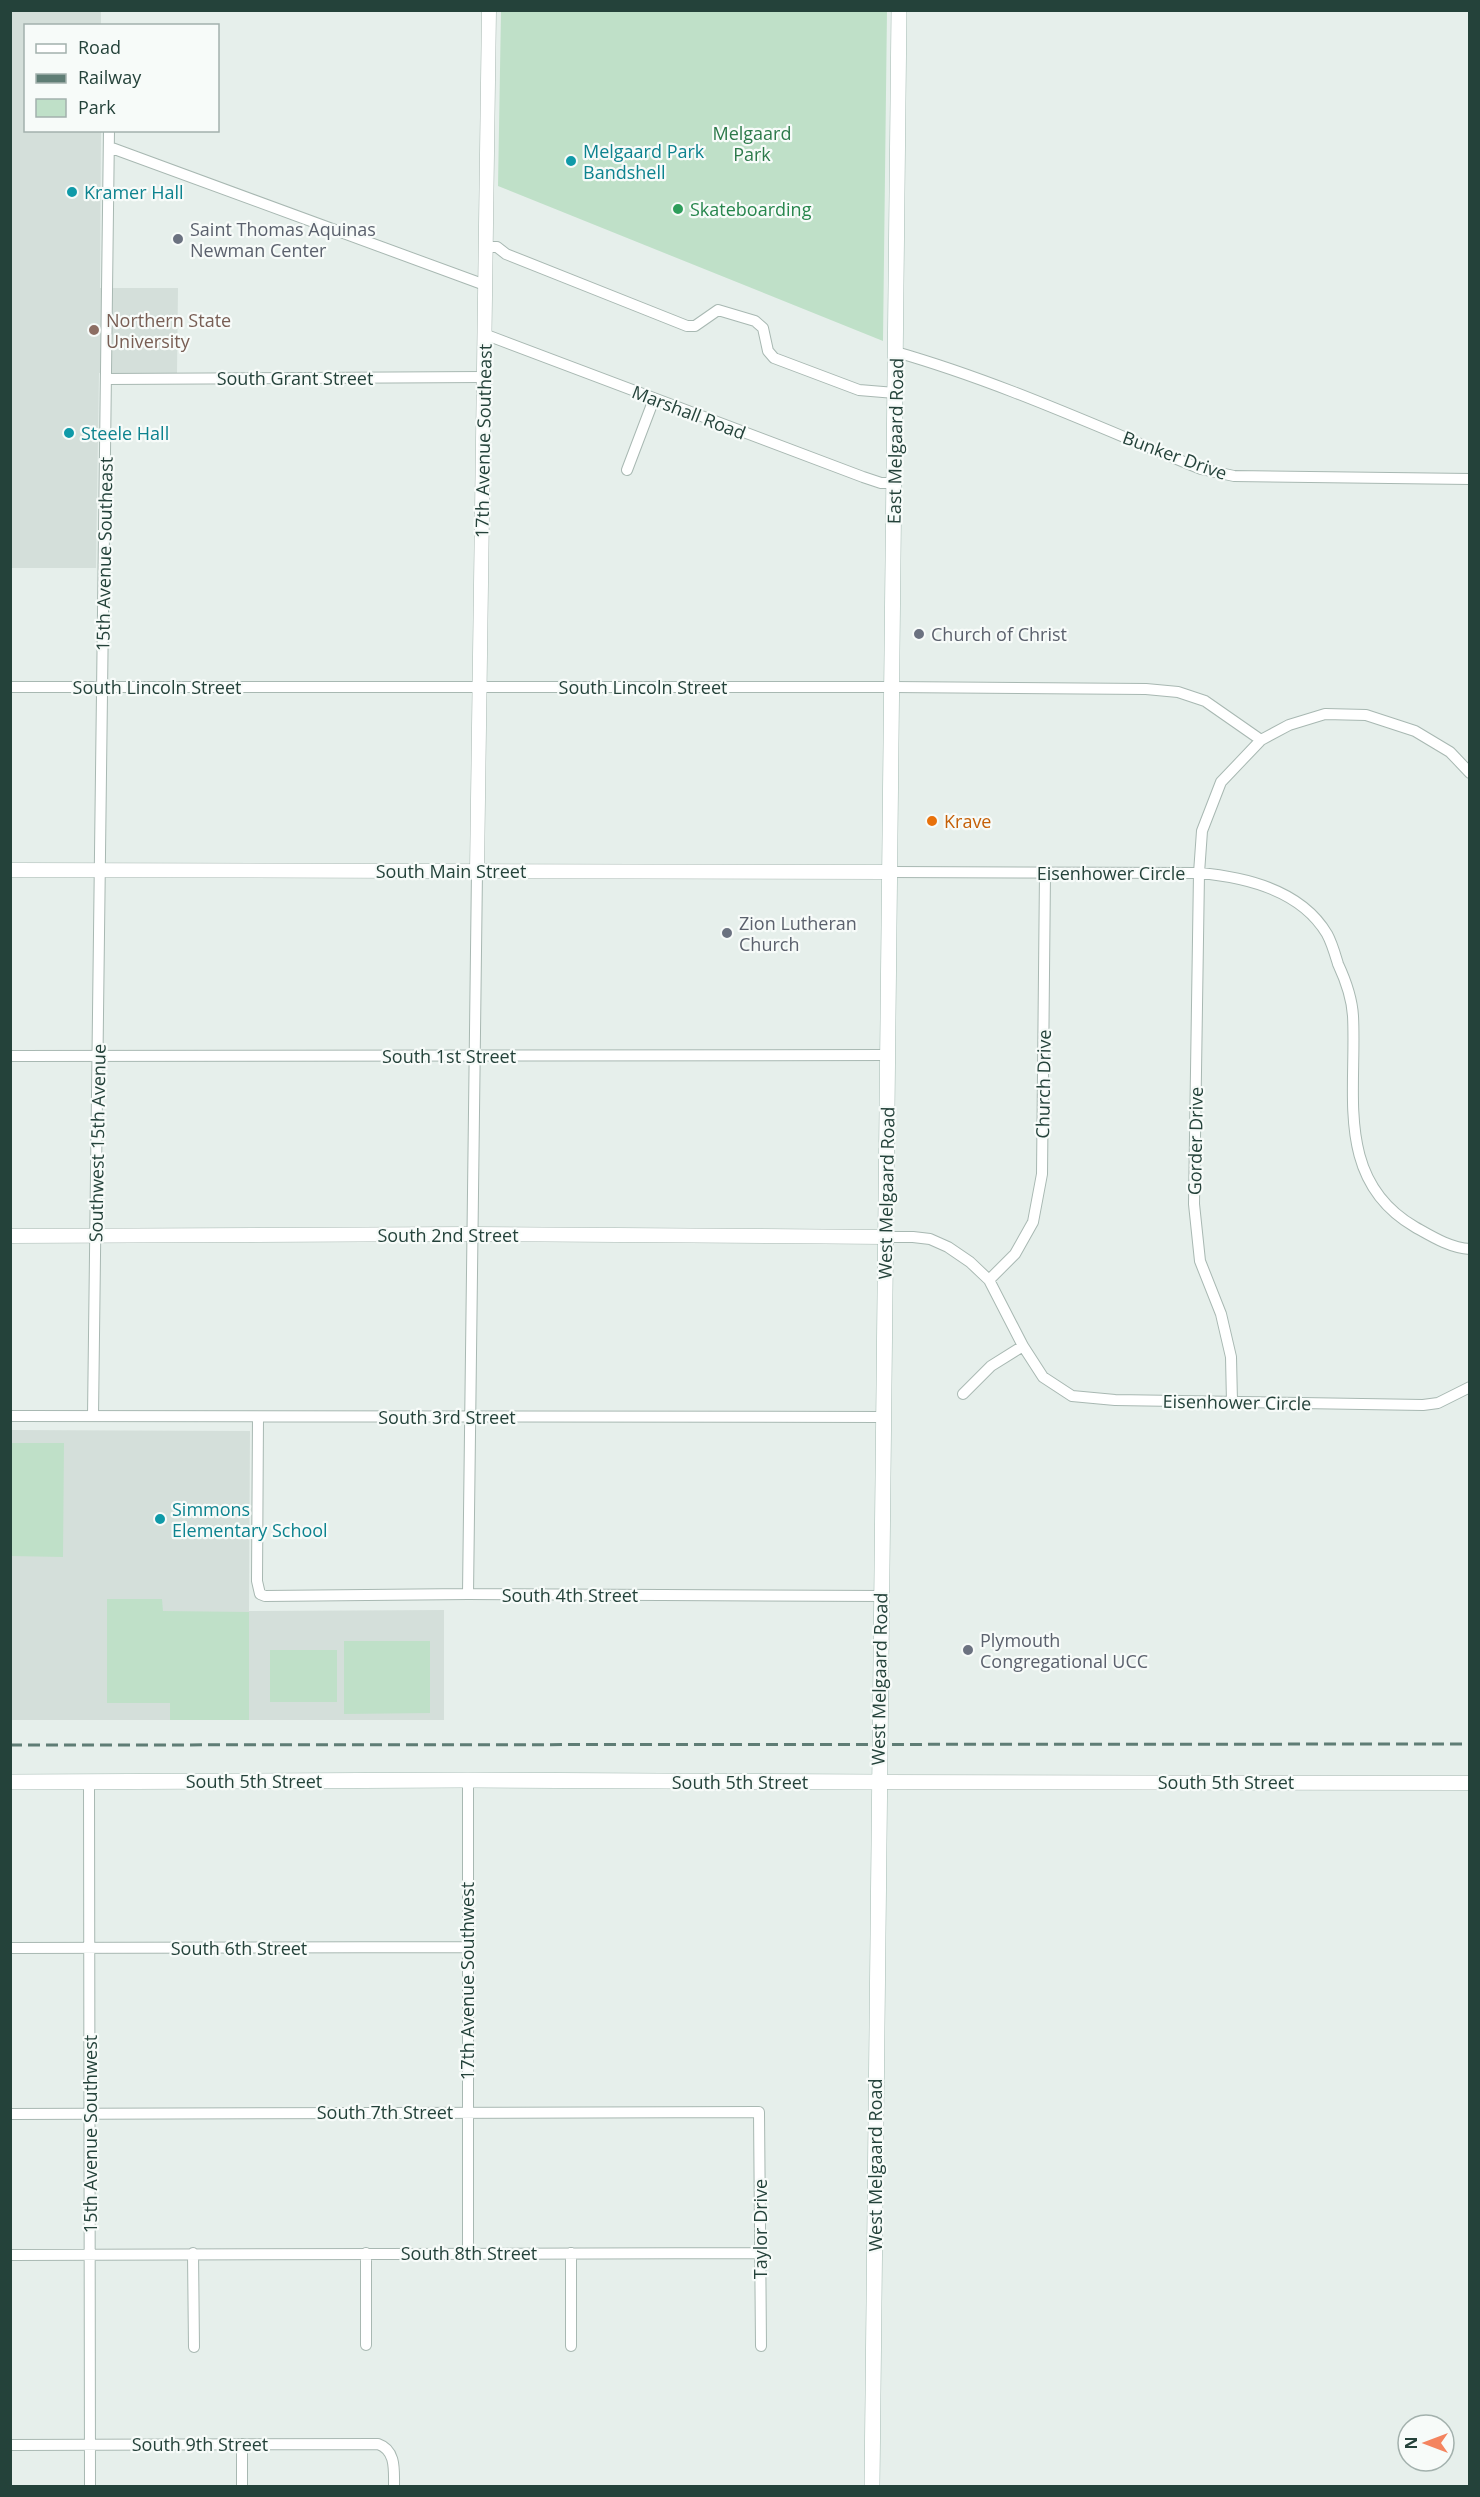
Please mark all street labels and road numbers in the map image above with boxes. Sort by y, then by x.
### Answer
street label: 17th Avenue Southeast [469,344,497,538]
street label: East Melgaard Road [882,358,908,524]
street label: South Grant Street [217,366,373,390]
street label: Marshall Road [629,379,749,445]
street label: Bunker Drive [1120,425,1230,485]
street label: 15th Avenue Southeast [90,457,118,651]
street label: South Lincoln Street [73,675,241,699]
street label: South Lincoln Street [559,675,727,699]
street label: South Main Street [376,859,526,883]
street label: Eisenhower Circle [1037,861,1185,885]
street label: Church Drive [1030,1029,1056,1139]
street label: Southwest 15th Avenue [83,1044,111,1242]
street label: South 1st Street [382,1044,516,1068]
street label: Gorder Drive [1182,1087,1208,1195]
street label: West Melgaard Road [872,1106,900,1280]
street label: South 2nd Street [377,1223,519,1247]
street label: Eisenhower Circle [1162,1389,1312,1415]
street label: South 3rd Street [378,1405,516,1429]
street label: South 4th Street [502,1583,638,1607]
street label: West Melgaard Road [865,1592,893,1766]
street label: South 5th Street [186,1769,322,1793]
street label: South 5th Street [672,1770,808,1794]
street label: South 5th Street [1158,1770,1294,1794]
street label: 17th Avenue Southwest [455,1882,479,2080]
street label: South 6th Street [171,1936,307,1960]
street label: 15th Avenue Southwest [78,2035,102,2233]
street label: West Melgaard Road [863,2078,887,2252]
street label: South 7th Street [317,2100,453,2124]
street label: Taylor Drive [748,2179,772,2279]
street label: South 8th Street [401,2241,537,2265]
street label: South 9th Street [132,2432,268,2456]

